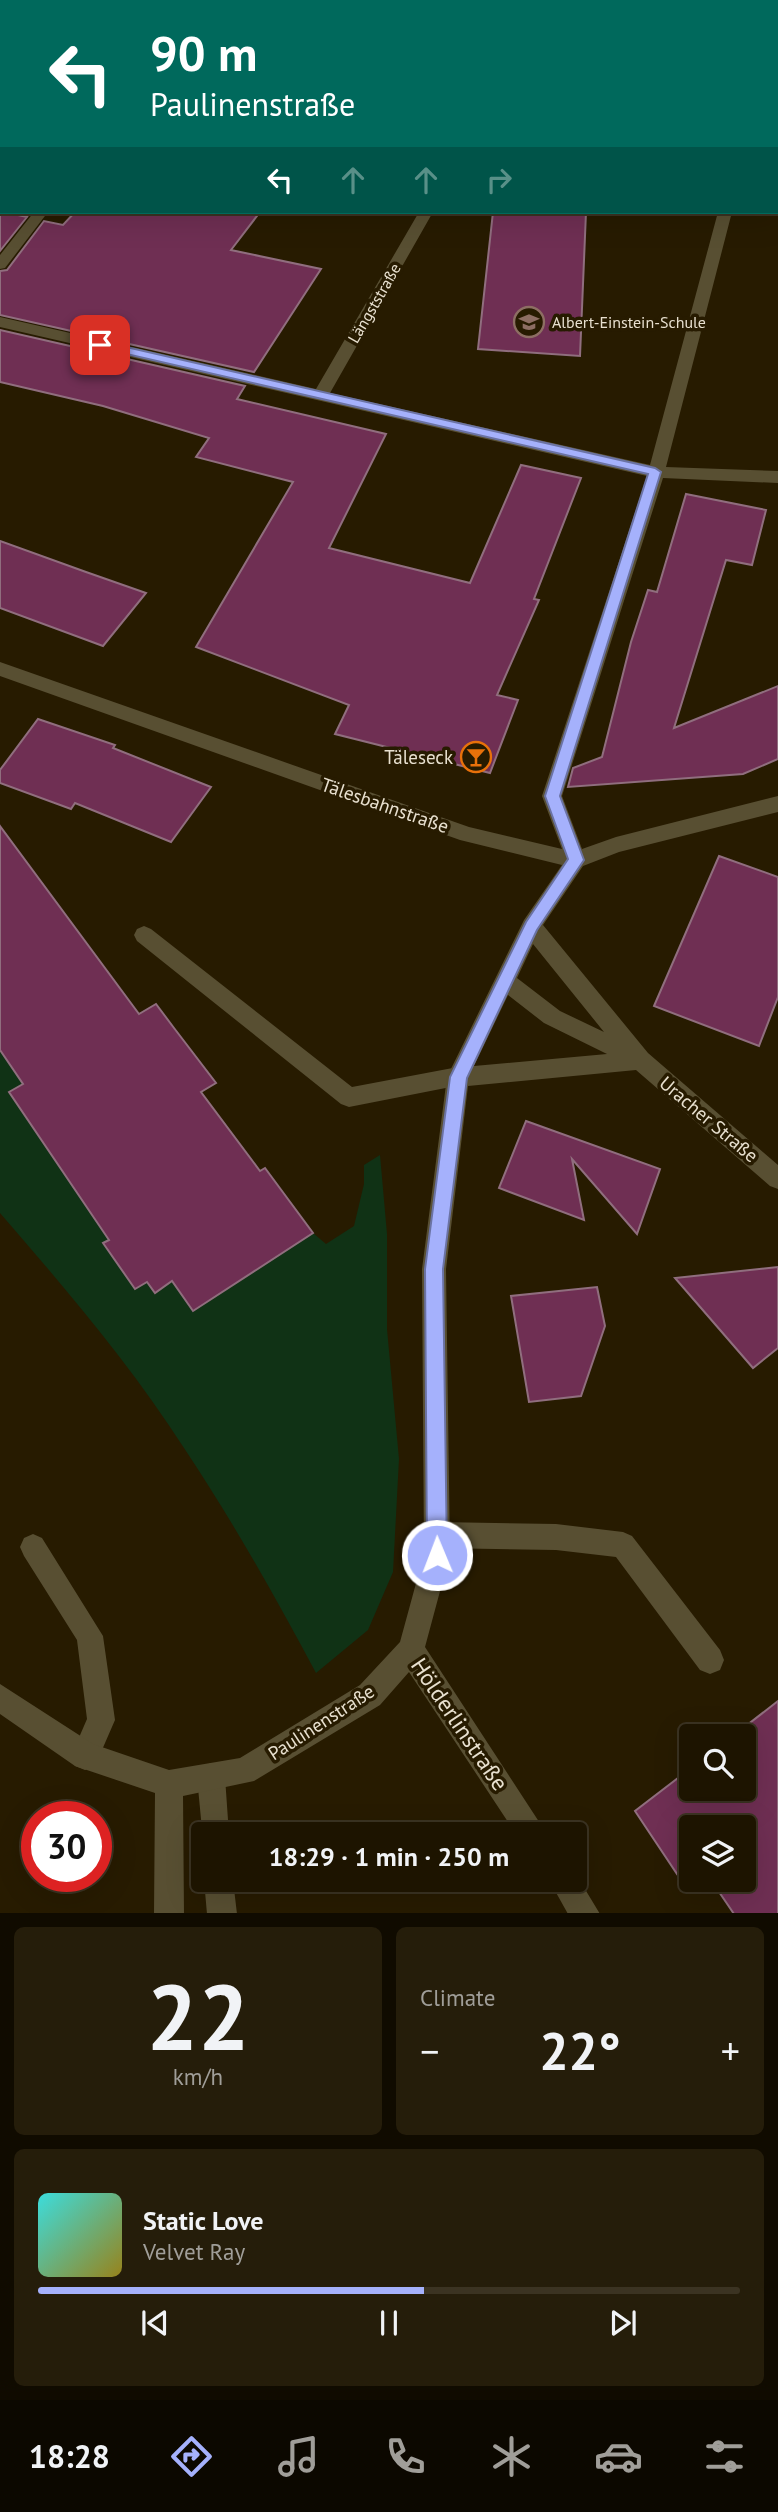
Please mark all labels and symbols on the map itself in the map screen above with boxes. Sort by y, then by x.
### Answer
street label: Längststraße [343,260,405,346]
school or university icon: Albert-Einstein-Schule [512,305,546,339]
place label: Albert-Einstein-Schule [552,312,706,332]
pin [70,315,130,375]
bar icon: Täleseck [459,740,493,774]
place label: Täleseck [384,745,453,769]
street label: Tälesbahnstraße [318,772,452,838]
street label: Uracher Straße [655,1071,763,1167]
position arrow [400,1518,474,1592]
street label: Hölderlinstraße [405,1652,515,1796]
street label: Paulinenstraße [263,1679,379,1765]
speed limit sign: 30 [21,1801,112,1892]

